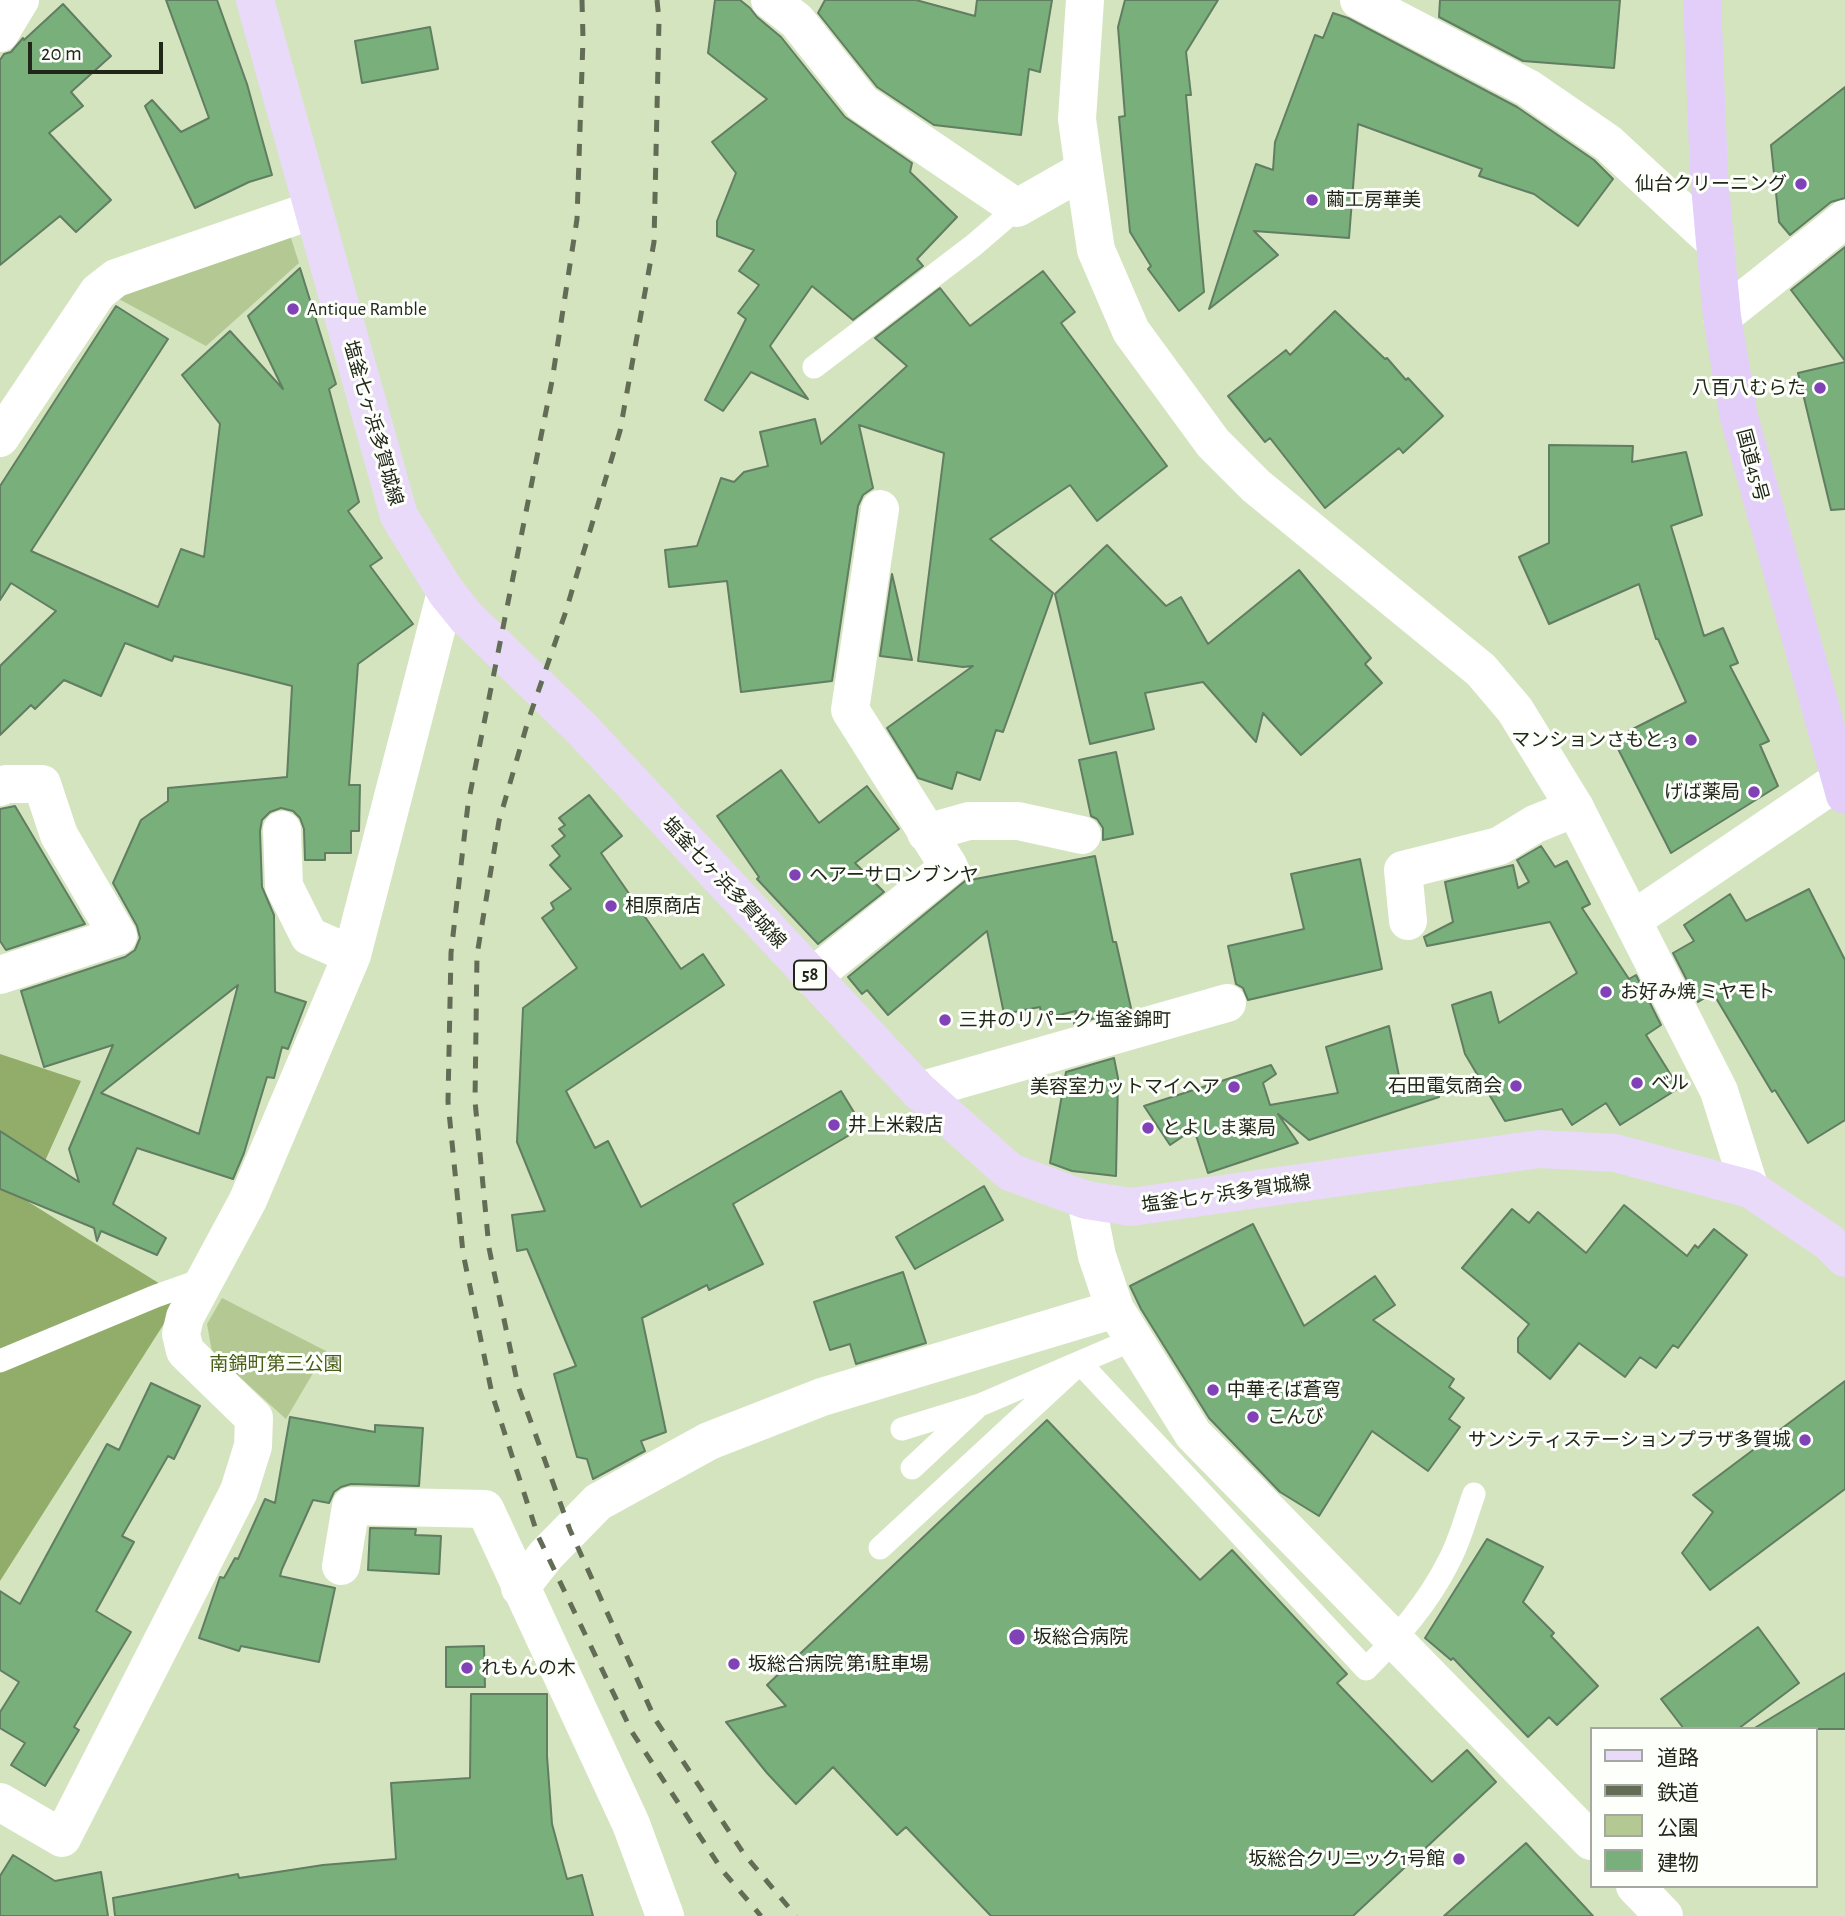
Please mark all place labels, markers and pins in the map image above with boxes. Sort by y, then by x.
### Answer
place label: 仙台クリーニング [1635,173,1787,195]
marker: 仙台クリーニング [1793,176,1809,192]
place label: 繭工房華美 [1326,189,1421,211]
marker: 繭工房華美 [1304,192,1320,208]
place label: Antique Ramble [307,298,427,320]
marker: Antique Ramble [285,301,301,317]
place label: 八百八むらた [1692,377,1806,399]
marker: 八百八むらた [1812,380,1828,396]
place label: マンションさもと-3 [1511,729,1677,751]
marker: マンションさもと-3 [1683,732,1699,748]
place label: げば薬局 [1664,781,1740,803]
marker: げば薬局 [1746,784,1762,800]
place label: ヘアーサロンブンヤ [809,864,979,886]
marker: ヘアーサロンブンヤ [787,867,803,883]
place label: 相原商店 [625,895,701,917]
marker: 相原商店 [603,898,619,914]
place label: お好み焼 ミヤモト [1620,981,1775,1003]
marker: お好み焼 ミヤモト [1598,984,1614,1000]
place label: 三井のリパーク 塩釜錦町 [959,1009,1171,1031]
marker: 三井のリパーク 塩釜錦町 [937,1012,953,1028]
place label: ベル [1651,1072,1689,1094]
place label: 石田電気商会 [1388,1075,1502,1097]
marker: ベル [1629,1075,1645,1091]
place label: 美容室カットマイヘア [1030,1076,1220,1098]
marker: 石田電気商会 [1508,1078,1524,1094]
marker: 美容室カットマイヘア [1226,1079,1242,1095]
place label: 井上米穀店 [848,1114,943,1136]
marker: 井上米穀店 [826,1117,842,1133]
place label: とよしま薬局 [1162,1117,1276,1139]
marker: とよしま薬局 [1140,1120,1156,1136]
place label: 中華そば蒼穹 [1227,1379,1341,1401]
marker: 中華そば蒼穹 [1205,1382,1221,1398]
place label: こんび [1267,1406,1324,1428]
marker: こんび [1245,1409,1261,1425]
place label: サンシティステーションプラザ多賀城 [1468,1429,1791,1451]
marker: サンシティステーションプラザ多賀城 [1797,1432,1813,1448]
place label: 坂総合病院 [1033,1626,1128,1648]
marker: 坂総合病院 [1007,1627,1027,1647]
place label: 坂総合病院 第1駐車場 [748,1653,929,1675]
marker: 坂総合病院 第1駐車場 [726,1656,742,1672]
place label: れもんの木 [481,1657,576,1679]
marker: れもんの木 [459,1660,475,1676]
place label: 坂総合クリニック1号館 [1248,1848,1445,1870]
marker: 坂総合クリニック1号館 [1451,1851,1467,1867]

